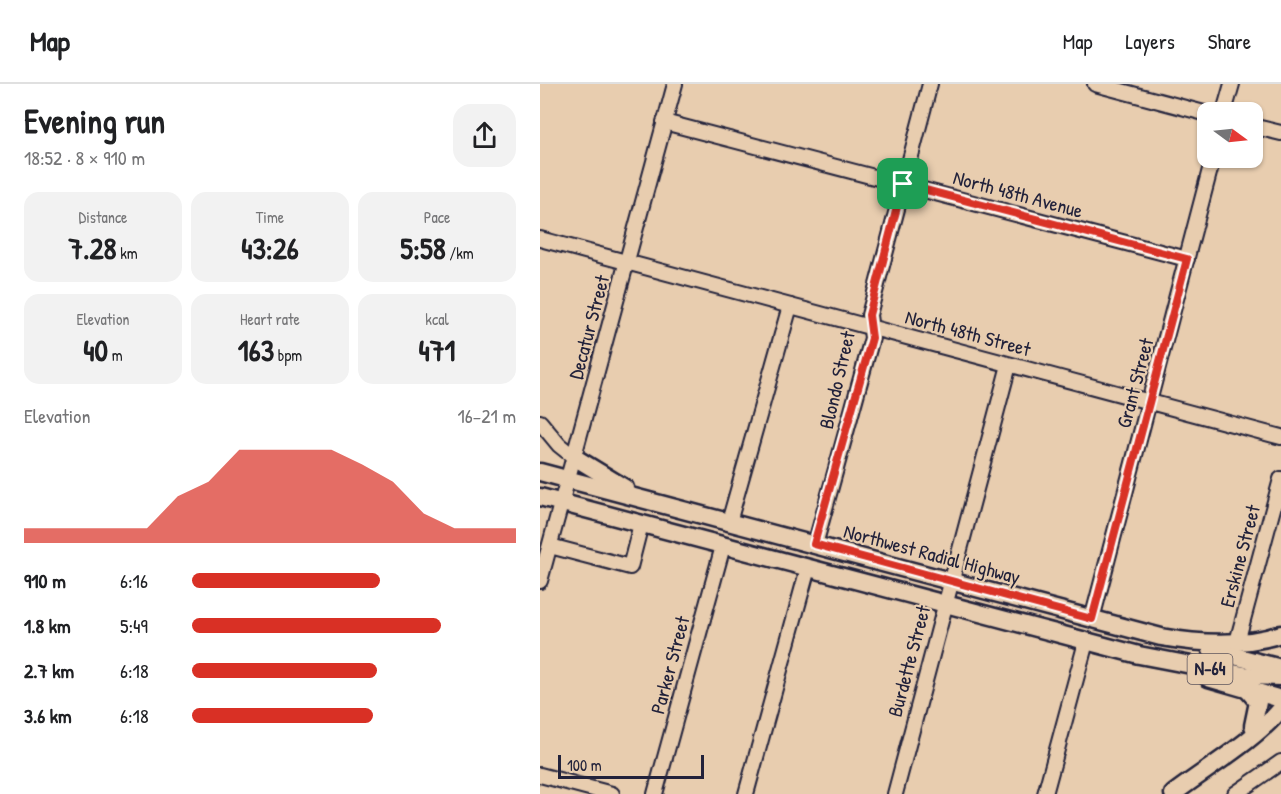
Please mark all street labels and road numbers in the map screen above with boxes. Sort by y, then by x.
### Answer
street label: North 48th Avenue [950,163,1086,224]
street label: Decatur Street [562,271,616,382]
street label: North 48th Street [902,303,1035,363]
street label: Blondo Street [812,327,861,431]
street label: Grant Street [1110,334,1160,431]
street label: Erskine Street [1213,501,1266,610]
street label: Northwest Radial Highway [841,517,1023,590]
street label: Burdette Street [881,601,937,720]
street label: Parker Street [643,612,696,717]
road number: N-64 [1188,654,1232,684]

